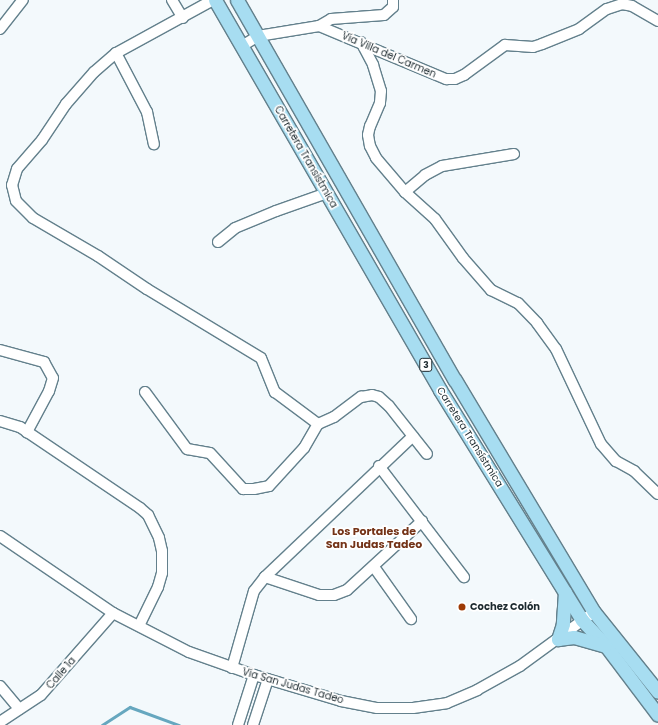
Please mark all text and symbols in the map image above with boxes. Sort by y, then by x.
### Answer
street label: Vía Villa del Carmen [340,30,438,80]
street label: Carretera Transístmica [272,104,340,210]
road number: 3 [419,358,433,372]
street label: Carretera Transístmica [434,385,506,489]
district label: Los Portales de San Judas Tadeo [326,525,422,551]
place label: Cochez Colón [470,601,540,613]
marker: Cochez Colón [457,602,467,612]
street label: Calle 1a [44,655,78,691]
street label: Vía San Judas Tadeo [241,666,345,706]

